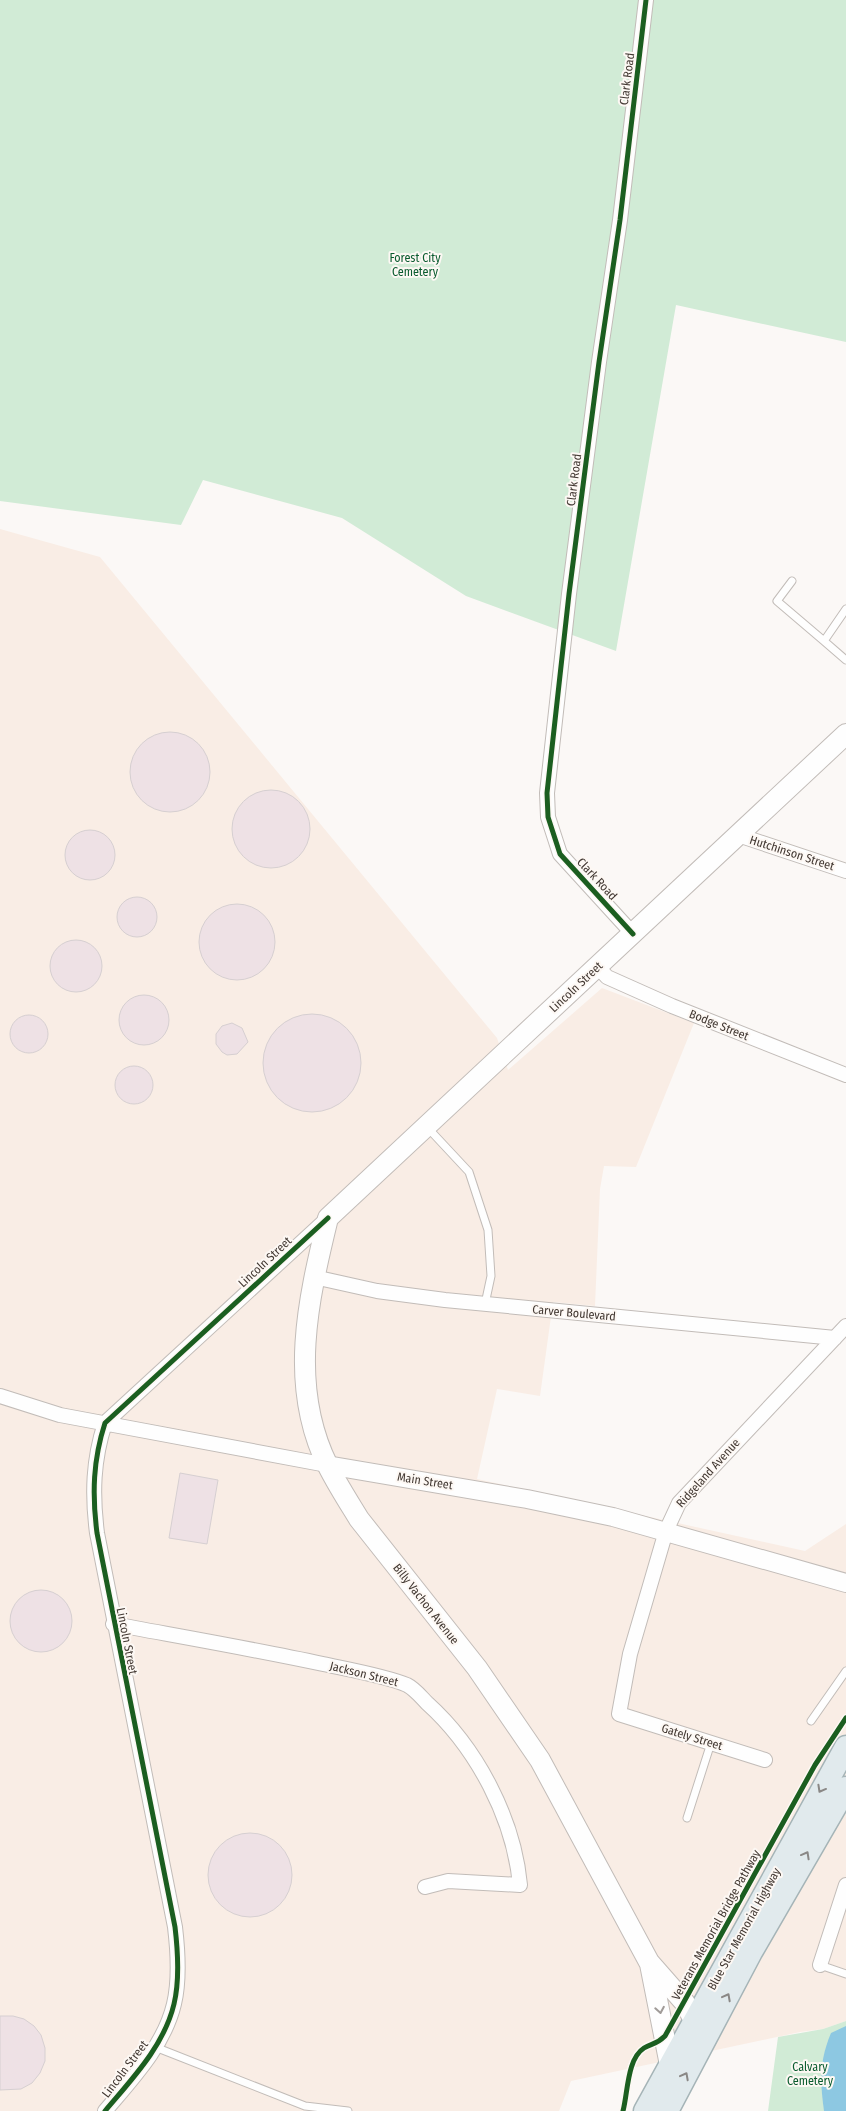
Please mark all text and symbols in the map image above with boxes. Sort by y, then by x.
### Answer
street label: Clark Road [617,52,637,106]
park label: Forest City Cemetery [389,251,441,279]
street label: Clark Road [564,453,584,507]
street label: Hutchinson Street [748,833,836,873]
street label: Clark Road [574,855,620,903]
street label: Lincoln Street [546,959,606,1015]
street label: Bodge Street [687,1007,751,1043]
street label: Lincoln Street [235,1234,295,1290]
street label: Carver Boulevard [532,1302,616,1324]
street label: Ridgeland Avenue [673,1436,743,1510]
street label: Main Street [396,1470,454,1492]
street label: Billy Vachon Avenue [390,1561,462,1647]
street label: Lincoln Street [114,1606,140,1676]
street label: Jackson Street [328,1659,400,1689]
street label: Gately Street [660,1721,724,1753]
one-way arrow [817,1784,827,1793]
street label: Veterans Memorial Bridge Pathway [669,1847,763,2002]
one-way arrow [800,1851,810,1860]
street label: Blue Star Memorial Highway [705,1865,784,1992]
one-way arrow [721,1994,731,2003]
one-way arrow [655,2005,665,2014]
street label: Lincoln Street [99,2038,151,2100]
park label: Calvary Cemetery [787,2060,834,2088]
one-way arrow [679,2072,689,2081]

